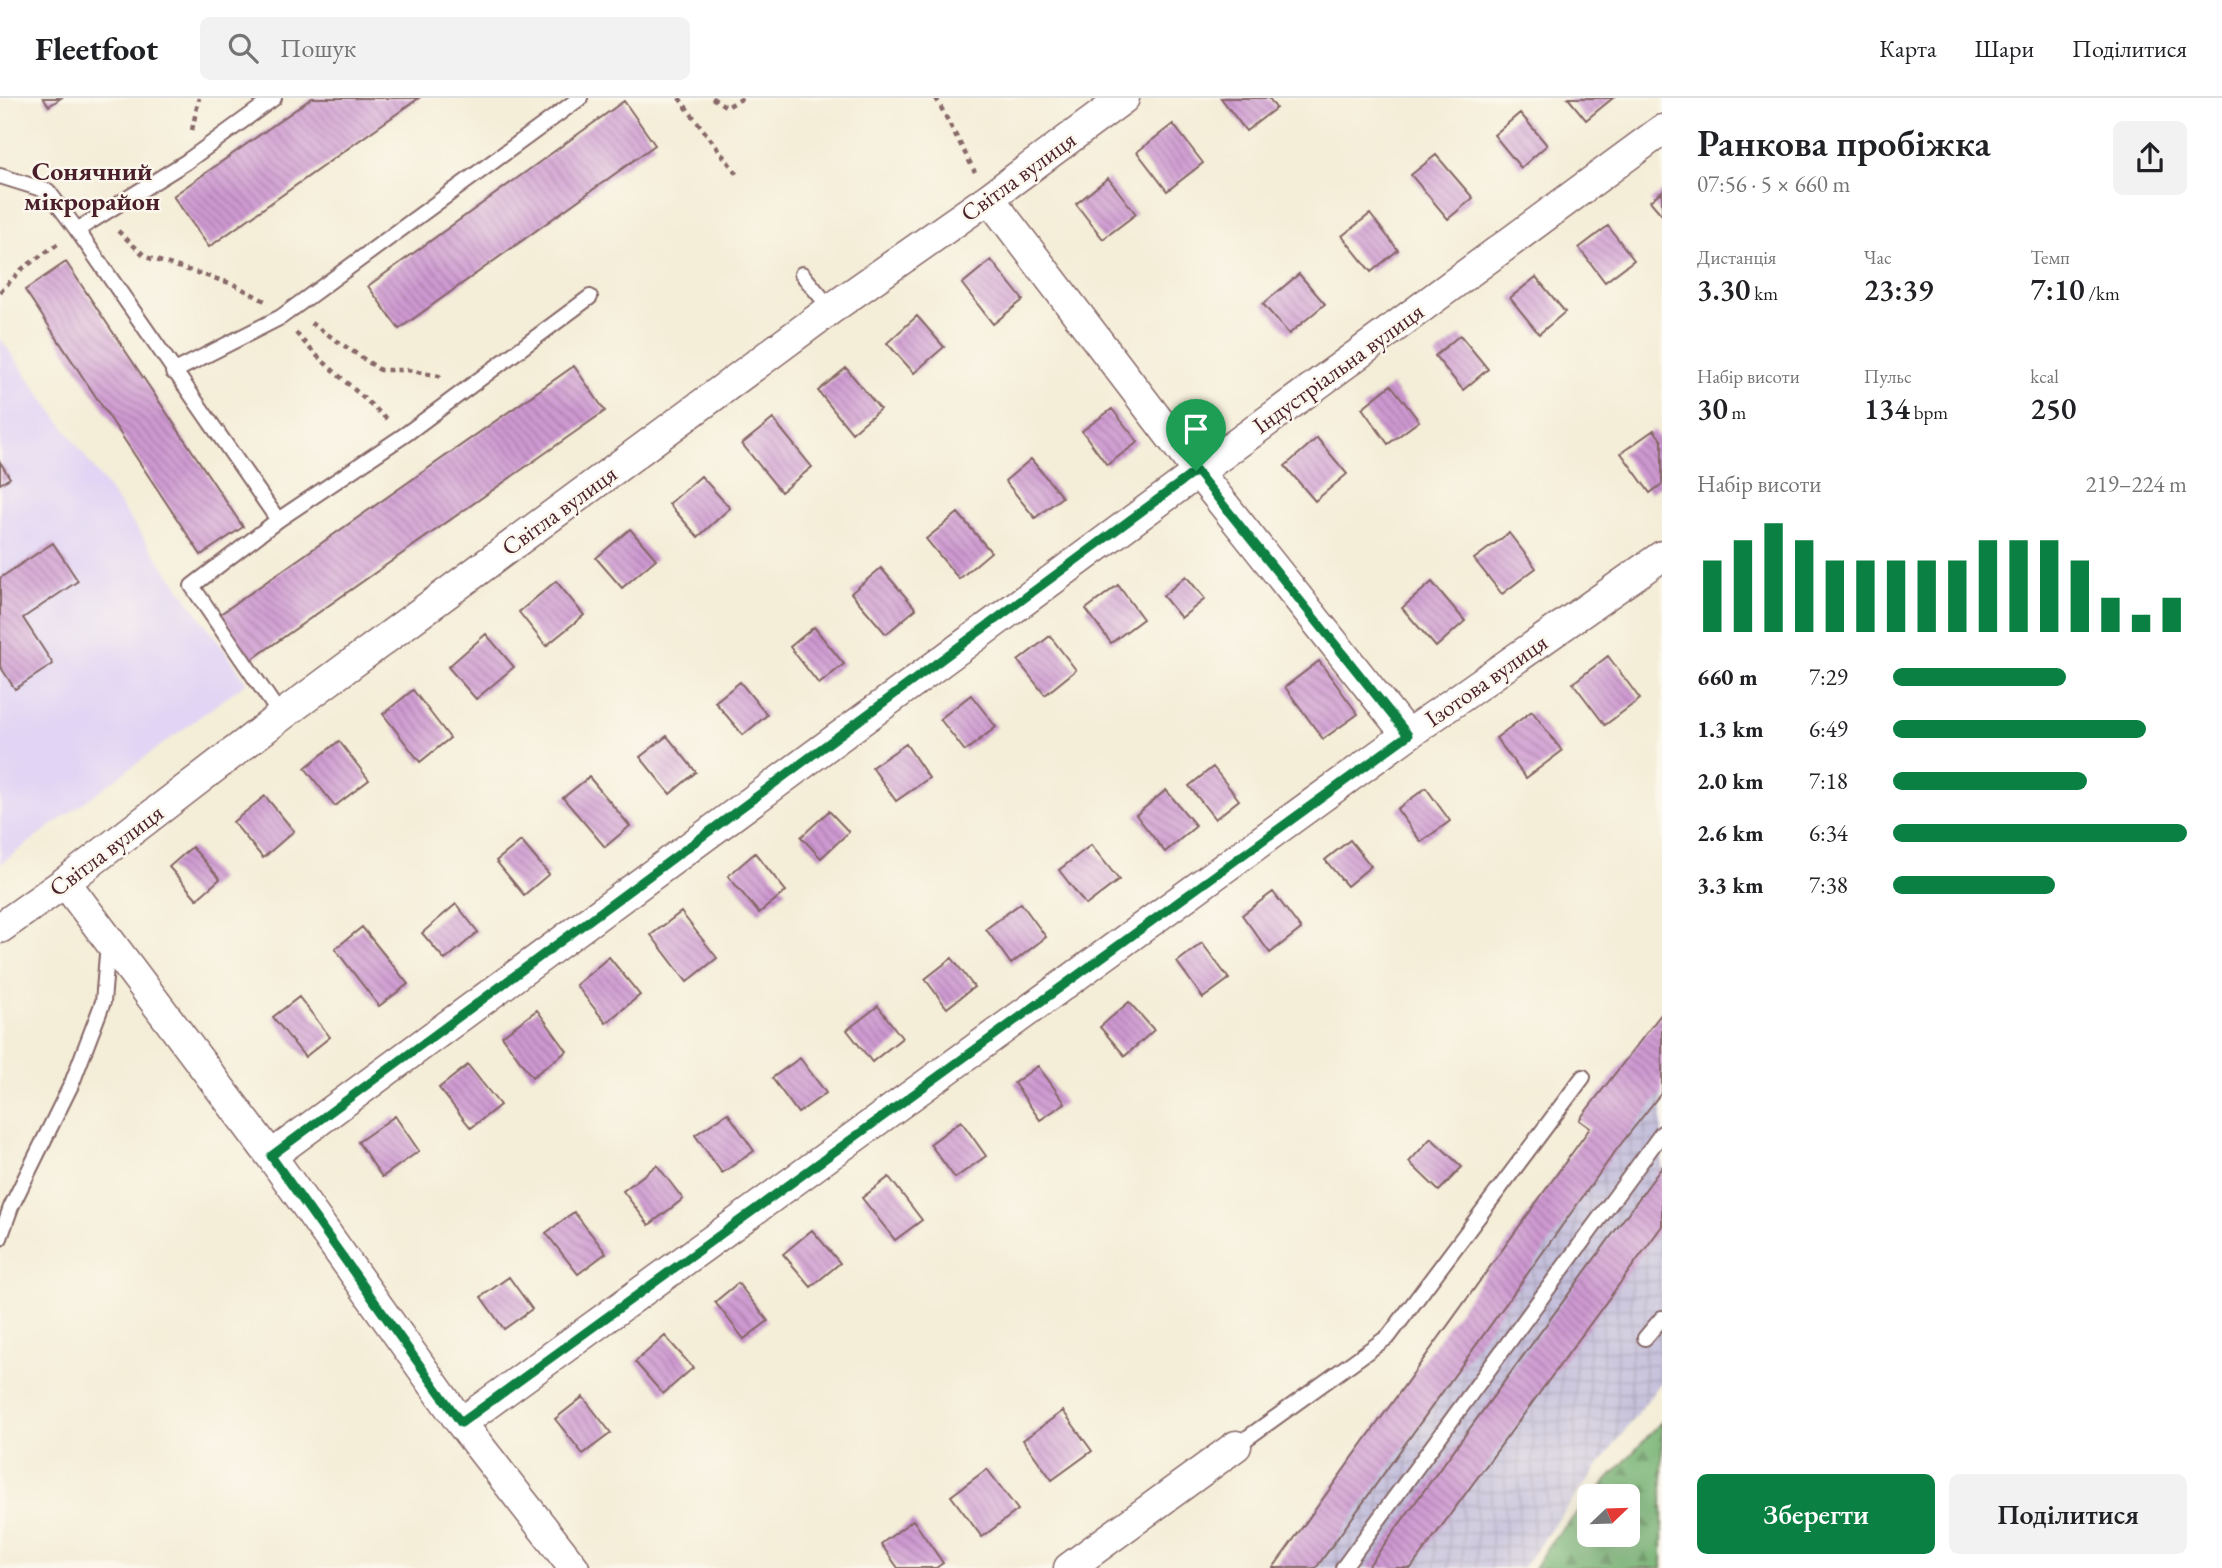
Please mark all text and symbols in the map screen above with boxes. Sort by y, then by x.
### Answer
search box [200,17,690,80]
text: Fleetfoot [35,27,158,70]
icon: search [224,29,262,67]
text: Пошук [280,31,356,65]
text: Карта [1879,33,1937,64]
text: Шари [1975,33,2034,64]
text: Поділитися [2072,33,2187,64]
text: Ранкова пробіжка [1697,118,1991,167]
button: share [2113,121,2187,195]
street label: Світла вулиця [954,124,1082,228]
district label: Сонячний мікрорайон [24,154,160,218]
text: 07:56 · 5 × 660 m [1697,169,1850,199]
text: Дистанція [1697,245,1776,270]
text: Час [1864,245,1892,270]
text: Темп [2030,245,2070,270]
text: 3.30 [1697,270,1750,309]
text: 23:39 [1864,270,1933,309]
text: 7:10 [2030,270,2085,309]
text: km [1750,281,1778,306]
text: /km [2085,281,2120,306]
street label: Індустріальна вулиця [1246,295,1430,440]
text: Набір висоти [1697,364,1800,389]
text: Пульс [1864,364,1912,389]
text: kcal [2030,364,2059,389]
text: 30 [1697,389,1728,428]
text: 134 [1864,389,1910,428]
text: 250 [2030,389,2077,428]
pin [1166,399,1226,471]
text: m [1728,400,1746,425]
text: bpm [1910,400,1948,425]
icon: arrive [1177,410,1215,448]
street label: Світла вулиця [495,458,623,562]
text: Набір висоти [1697,469,1821,499]
text: 219–224 m [2086,469,2187,499]
street label: Ізотова вулиця [1419,626,1553,734]
text: 660 m [1697,662,1758,692]
text: 7:29 [1809,662,1848,692]
text: 1.3 km [1697,714,1764,744]
text: 6:49 [1809,714,1848,744]
text: 2.0 km [1697,766,1764,796]
text: 7:18 [1809,766,1848,796]
street label: Світла вулиця [43,797,170,903]
text: 2.6 km [1697,818,1764,848]
text: 6:34 [1809,818,1848,848]
text: 3.3 km [1697,870,1764,900]
text: 7:38 [1809,870,1848,900]
button: Зберегти [1697,1474,1935,1554]
button: Поділитися [1949,1474,2187,1554]
north arrow [1577,1484,1640,1547]
map controls [1577,1484,1640,1547]

